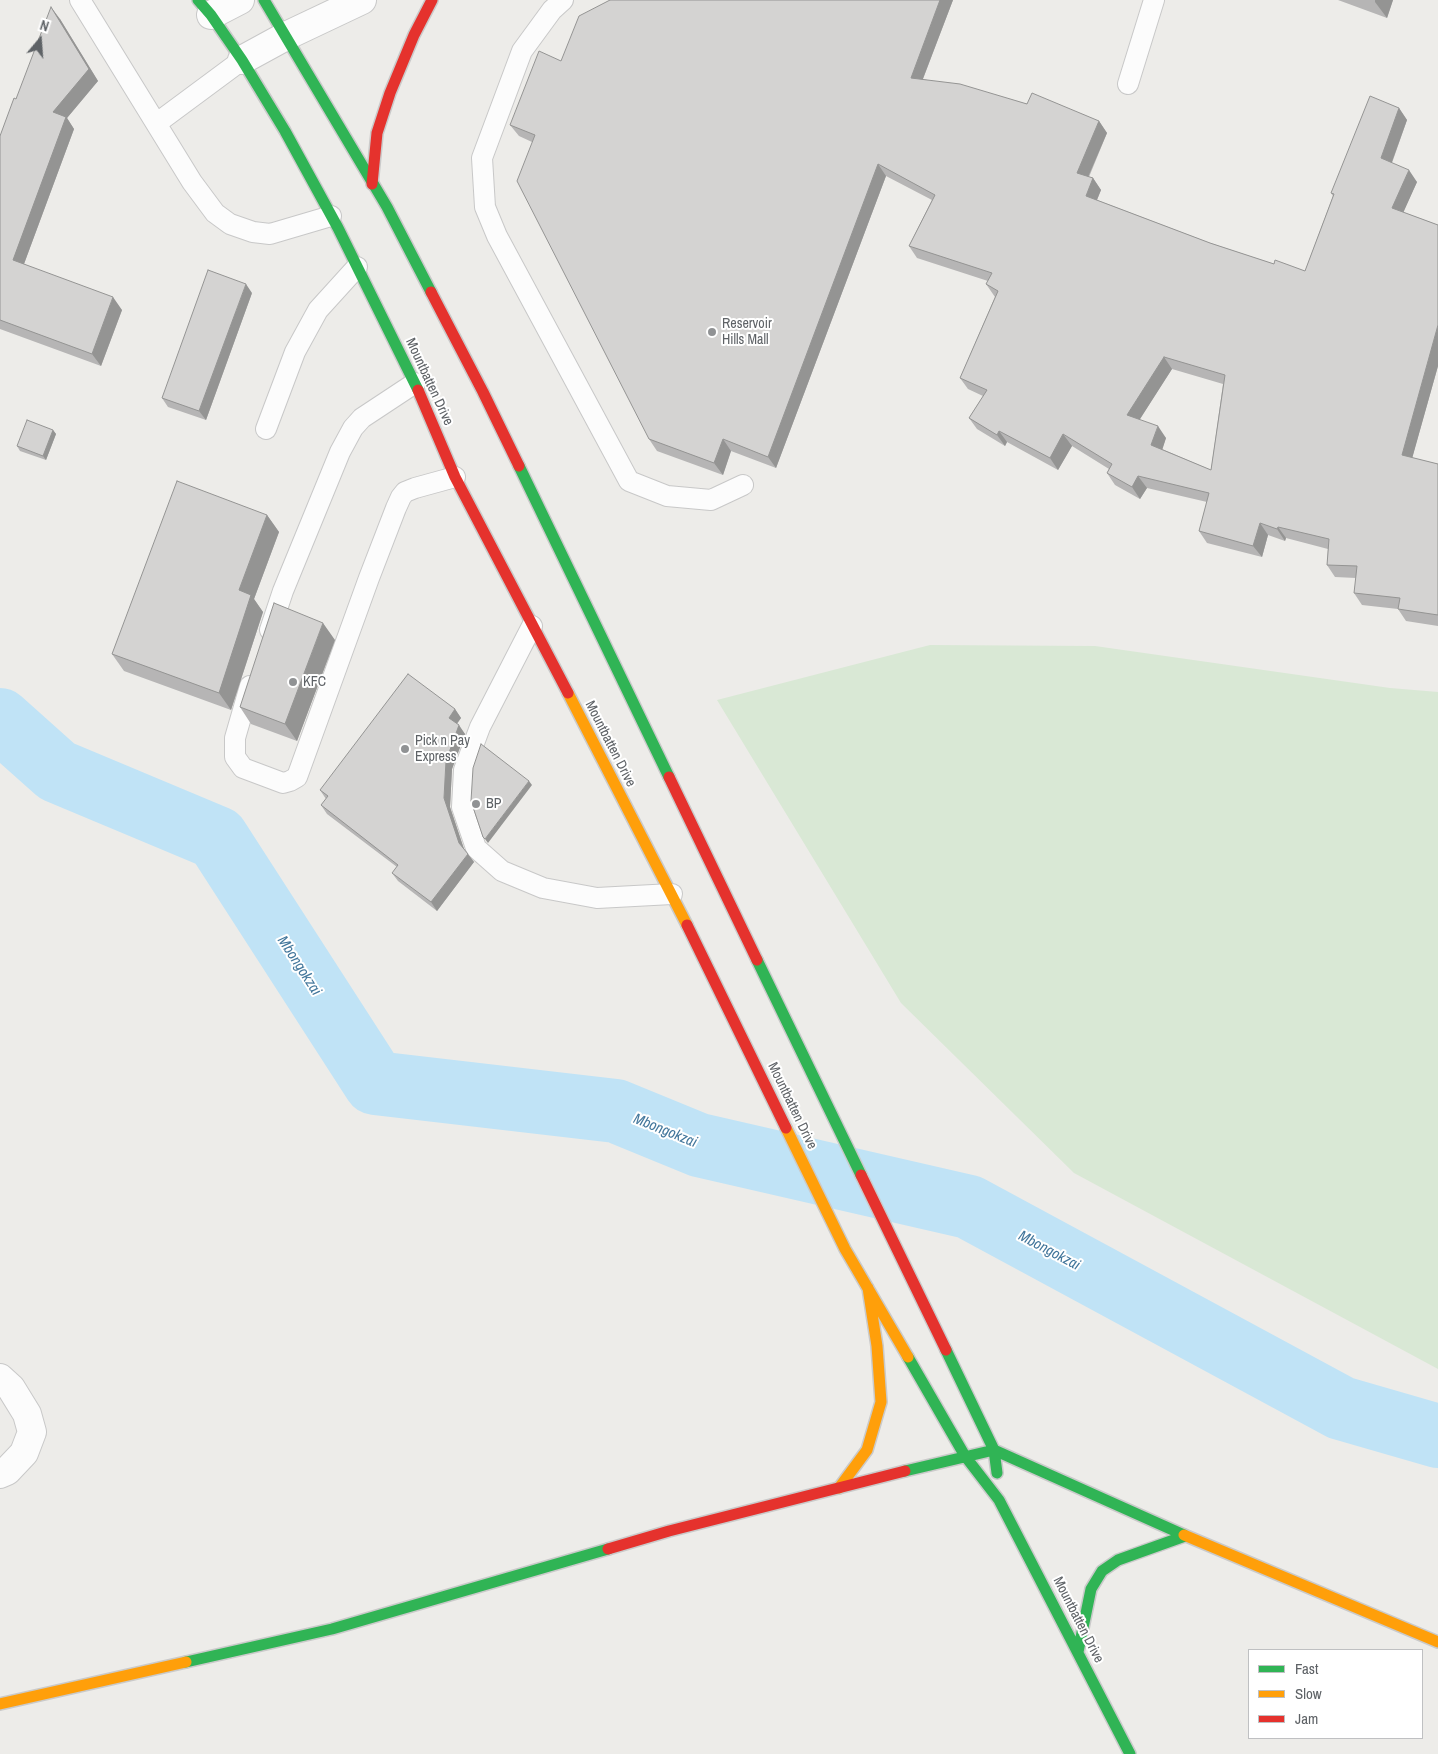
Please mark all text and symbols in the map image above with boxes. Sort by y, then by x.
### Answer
north arrow [15,15,65,65]
text: N [38,16,51,36]
place label: Reservoir Hills Mall [722,316,772,348]
marker: Reservoir Hills Mall [706,326,718,338]
street label: Mountbatten Drive [401,336,457,428]
place label: KFC [303,674,326,690]
marker: KFC [287,676,299,688]
street label: Mountbatten Drive [581,698,639,790]
place label: Pick n Pay Express [415,733,470,766]
marker: Pick n Pay Express [399,743,411,755]
place label: BP [486,796,501,812]
marker: BP [470,798,482,810]
water label: Mbongokzai [273,933,325,999]
street label: Mountbatten Drive [764,1060,820,1152]
water label: Mbongokzai [631,1110,699,1152]
water label: Mbongokzai [1015,1227,1083,1275]
street label: Mountbatten Drive [1049,1574,1107,1666]
legend [1248,1649,1423,1739]
text: Fast [1295,1658,1318,1679]
text: Slow [1295,1683,1322,1704]
text: Jam [1295,1708,1318,1729]

